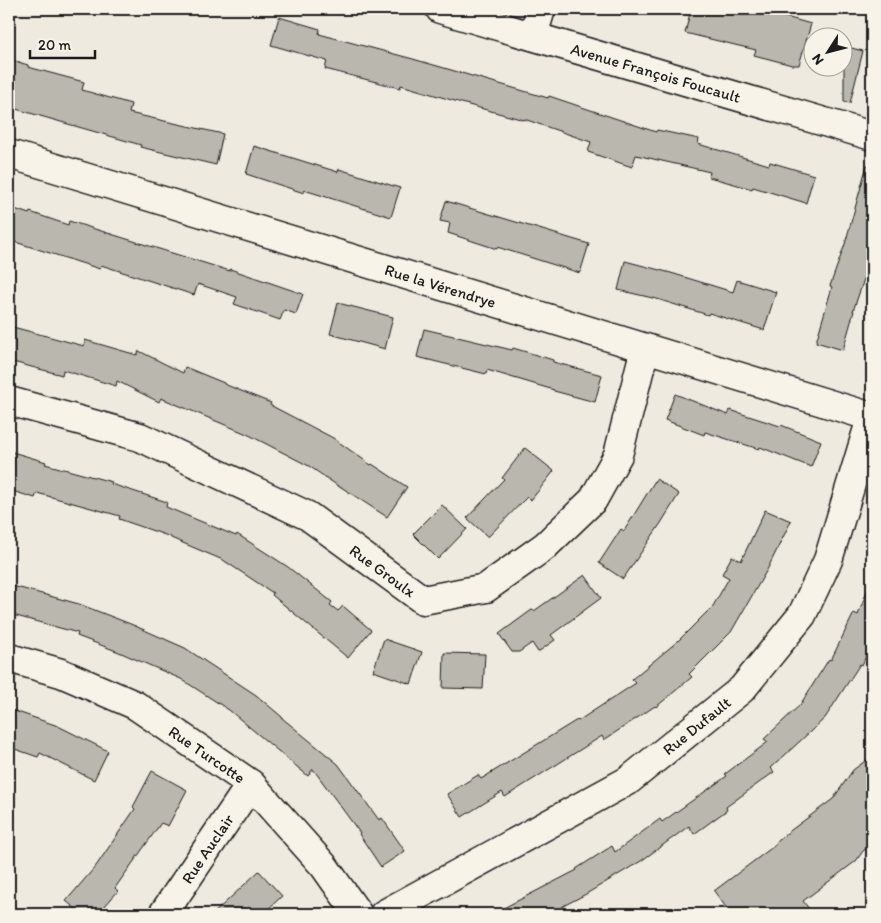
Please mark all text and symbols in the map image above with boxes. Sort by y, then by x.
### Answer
scale bar [30,28,95,60]
north arrow [804,28,854,78]
text: 20 m [38,36,72,54]
street label: Avenue François Foucault [569,39,743,106]
text: N [808,51,828,68]
street label: Rue la Vérendrye [382,260,498,311]
street label: Rue Groulx [346,540,419,601]
street label: Rue Dufault [659,692,735,759]
street label: Rue Turcotte [165,721,249,787]
street label: Rue Auclair [177,810,238,887]

